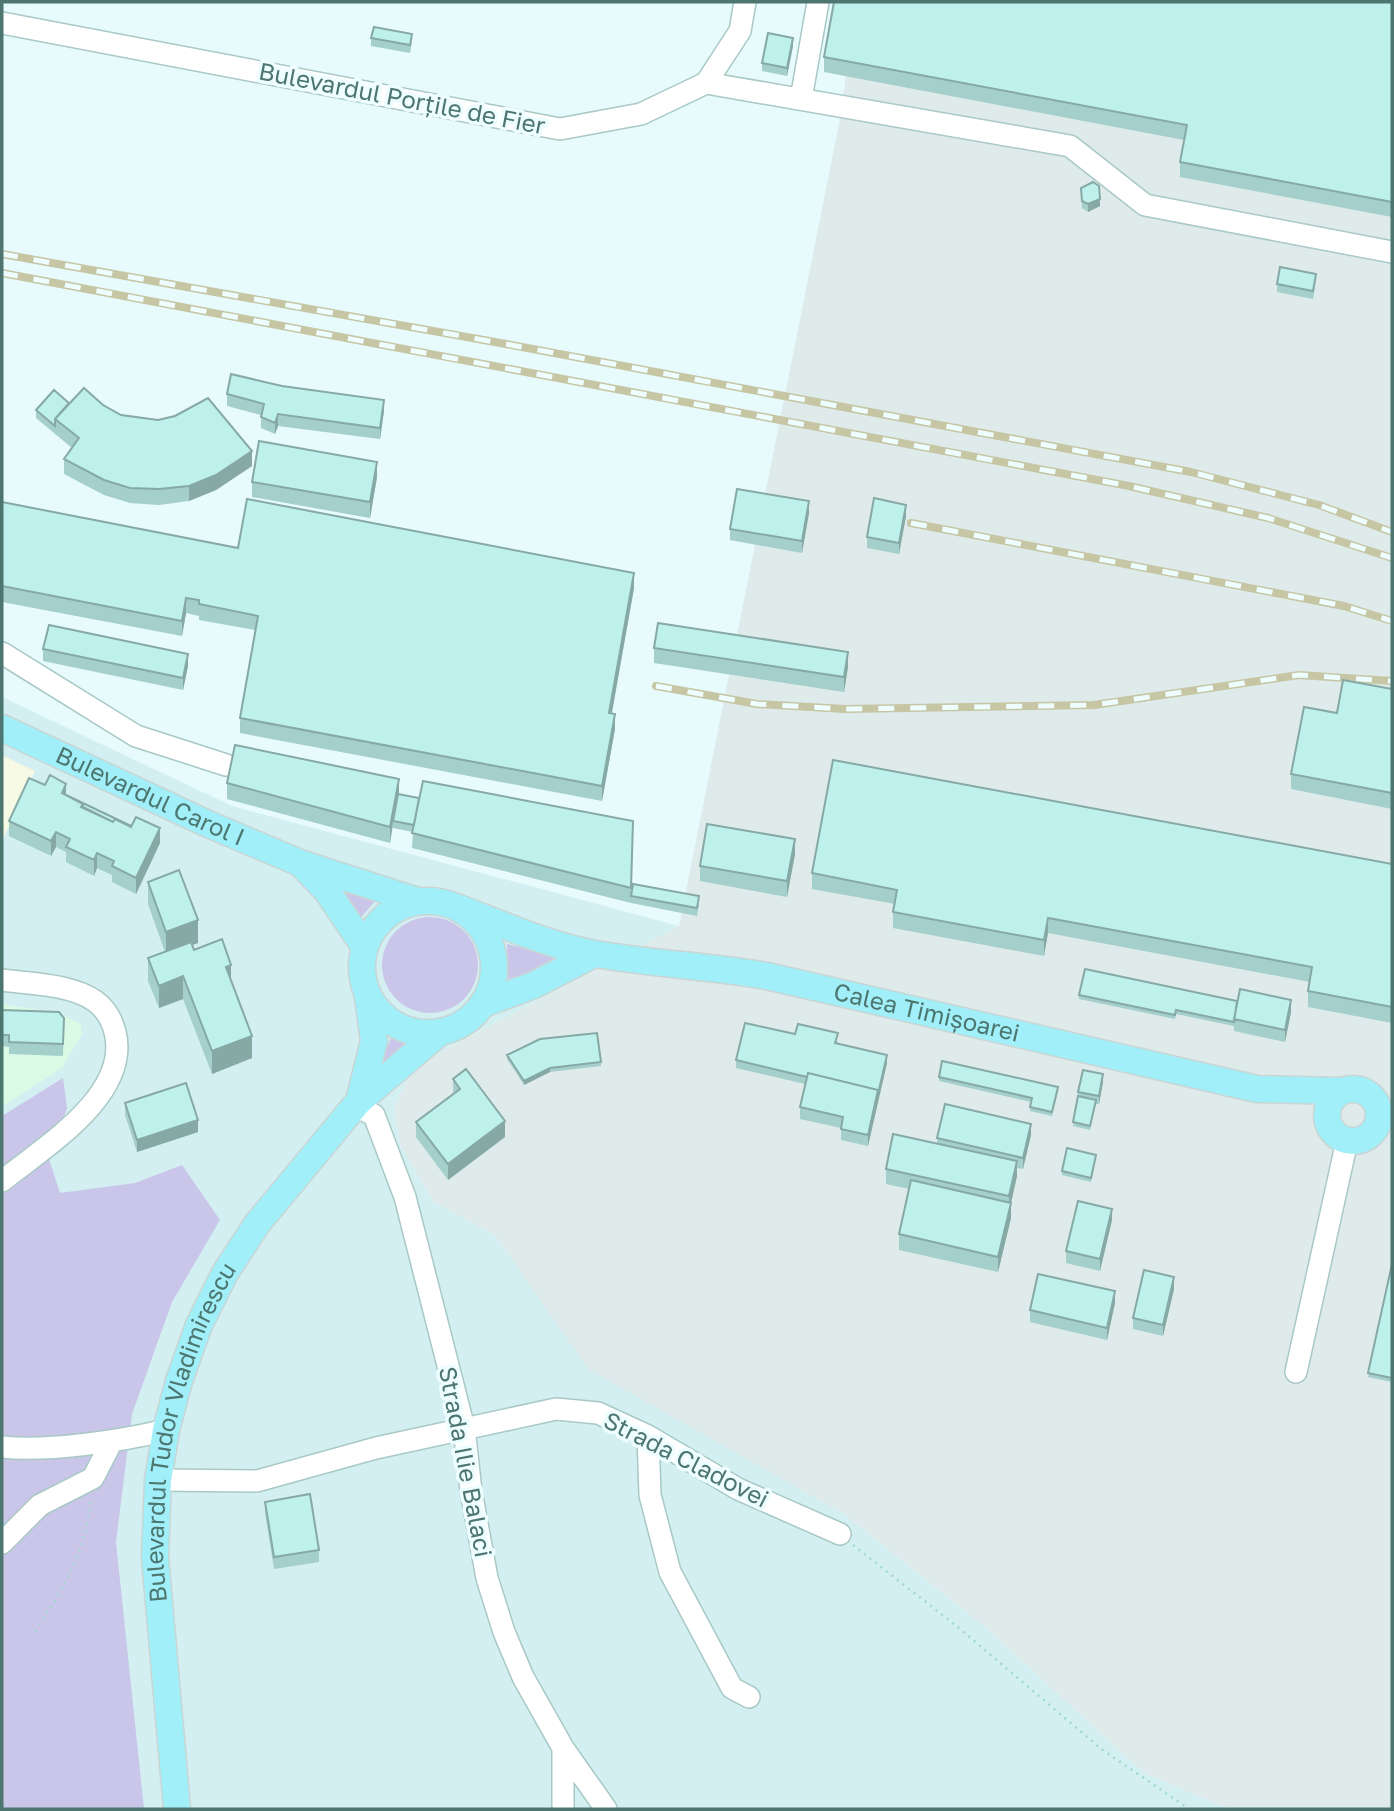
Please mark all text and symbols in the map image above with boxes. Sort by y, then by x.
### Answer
street label: Bulevardul Porțile de Fier [256,56,548,141]
street label: Bulevardul Carol I [52,739,249,851]
street label: Calea Timișoarei [831,976,1023,1047]
street label: Bulevardul Tudor Vladimirescu [139,1256,241,1604]
street label: Strada Ilie Balaci [434,1364,499,1559]
street label: Strada Cladovei [599,1405,774,1513]

